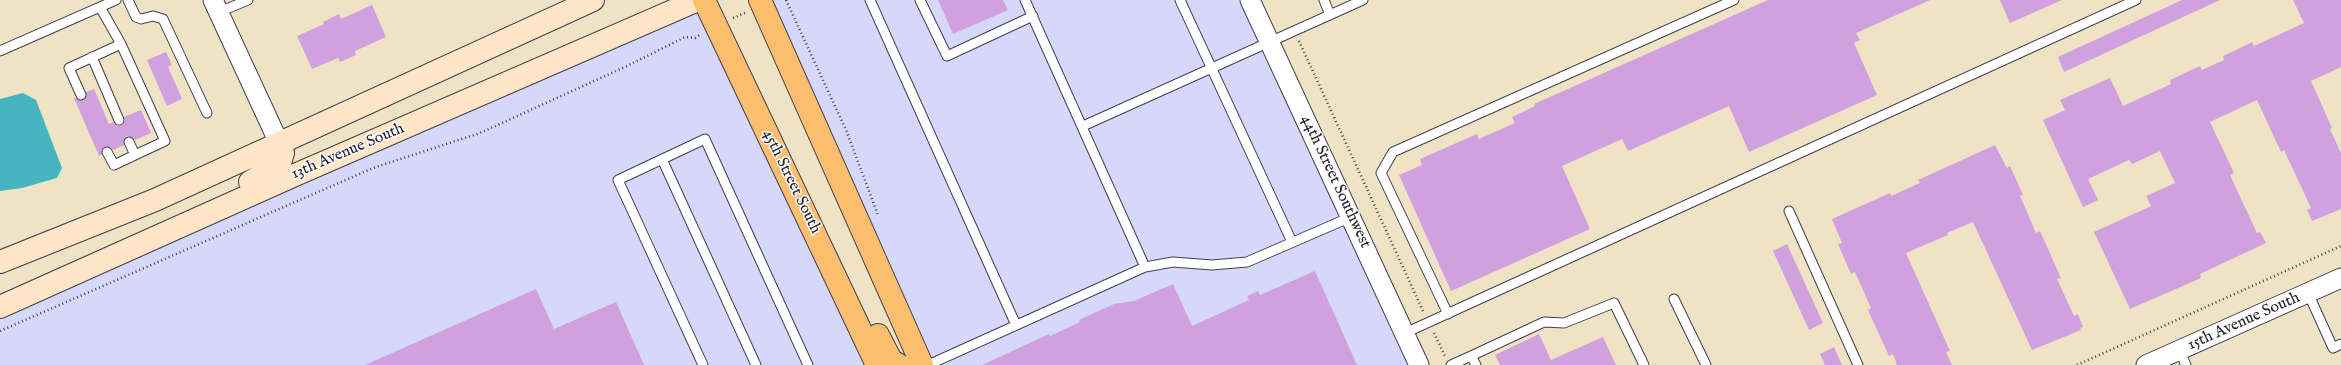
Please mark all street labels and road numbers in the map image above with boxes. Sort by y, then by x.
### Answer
street label: 44th Street Southwest [1296,113,1374,251]
street label: 13th Avenue South [289,120,407,184]
street label: 45th Street South [758,127,824,237]
street label: 15th Avenue South [2185,289,2303,355]

